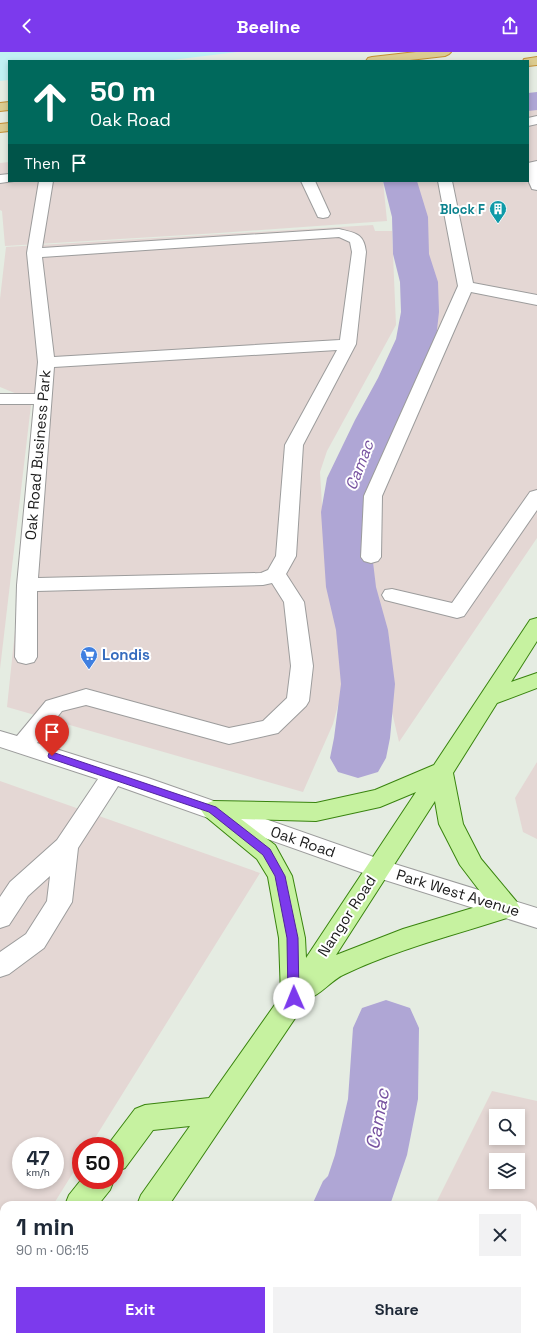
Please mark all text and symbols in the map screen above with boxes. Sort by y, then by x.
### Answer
icon: back [16,15,38,37]
text: Beeline [237,15,300,38]
icon: share [499,15,521,37]
text: 50 m [90,73,156,109]
icon: ahead [24,76,76,128]
text: Oak Road [90,108,171,131]
icon: arrive [68,152,90,174]
text: Then [24,154,60,173]
building icon: Block F [488,199,508,224]
place label: Block F [440,201,485,218]
street label: Oak Road Business Park [21,369,54,541]
water label: Camac [340,436,379,493]
supermarket icon: Londis [79,645,99,670]
place label: Londis [102,645,150,664]
pin [35,715,69,756]
icon: arrive [41,721,63,743]
street label: Oak Road [268,822,338,861]
street label: Park West Avenue [394,865,522,920]
street label: Nangor Road [313,872,380,960]
position arrow [273,977,315,1019]
water label: Camac [360,1086,395,1152]
map controls [489,1109,525,1189]
button: search [489,1109,525,1145]
speed limit sign: 50 [72,1137,124,1189]
text: 47 [27,1145,49,1171]
button: layers [489,1153,525,1189]
text: km/h [26,1166,50,1179]
text: 1 min [16,1211,75,1242]
button: close [479,1214,521,1256]
text: 90 m · 06:15 [16,1242,89,1259]
button: Exit [16,1287,265,1333]
button: Share [273,1287,521,1333]

